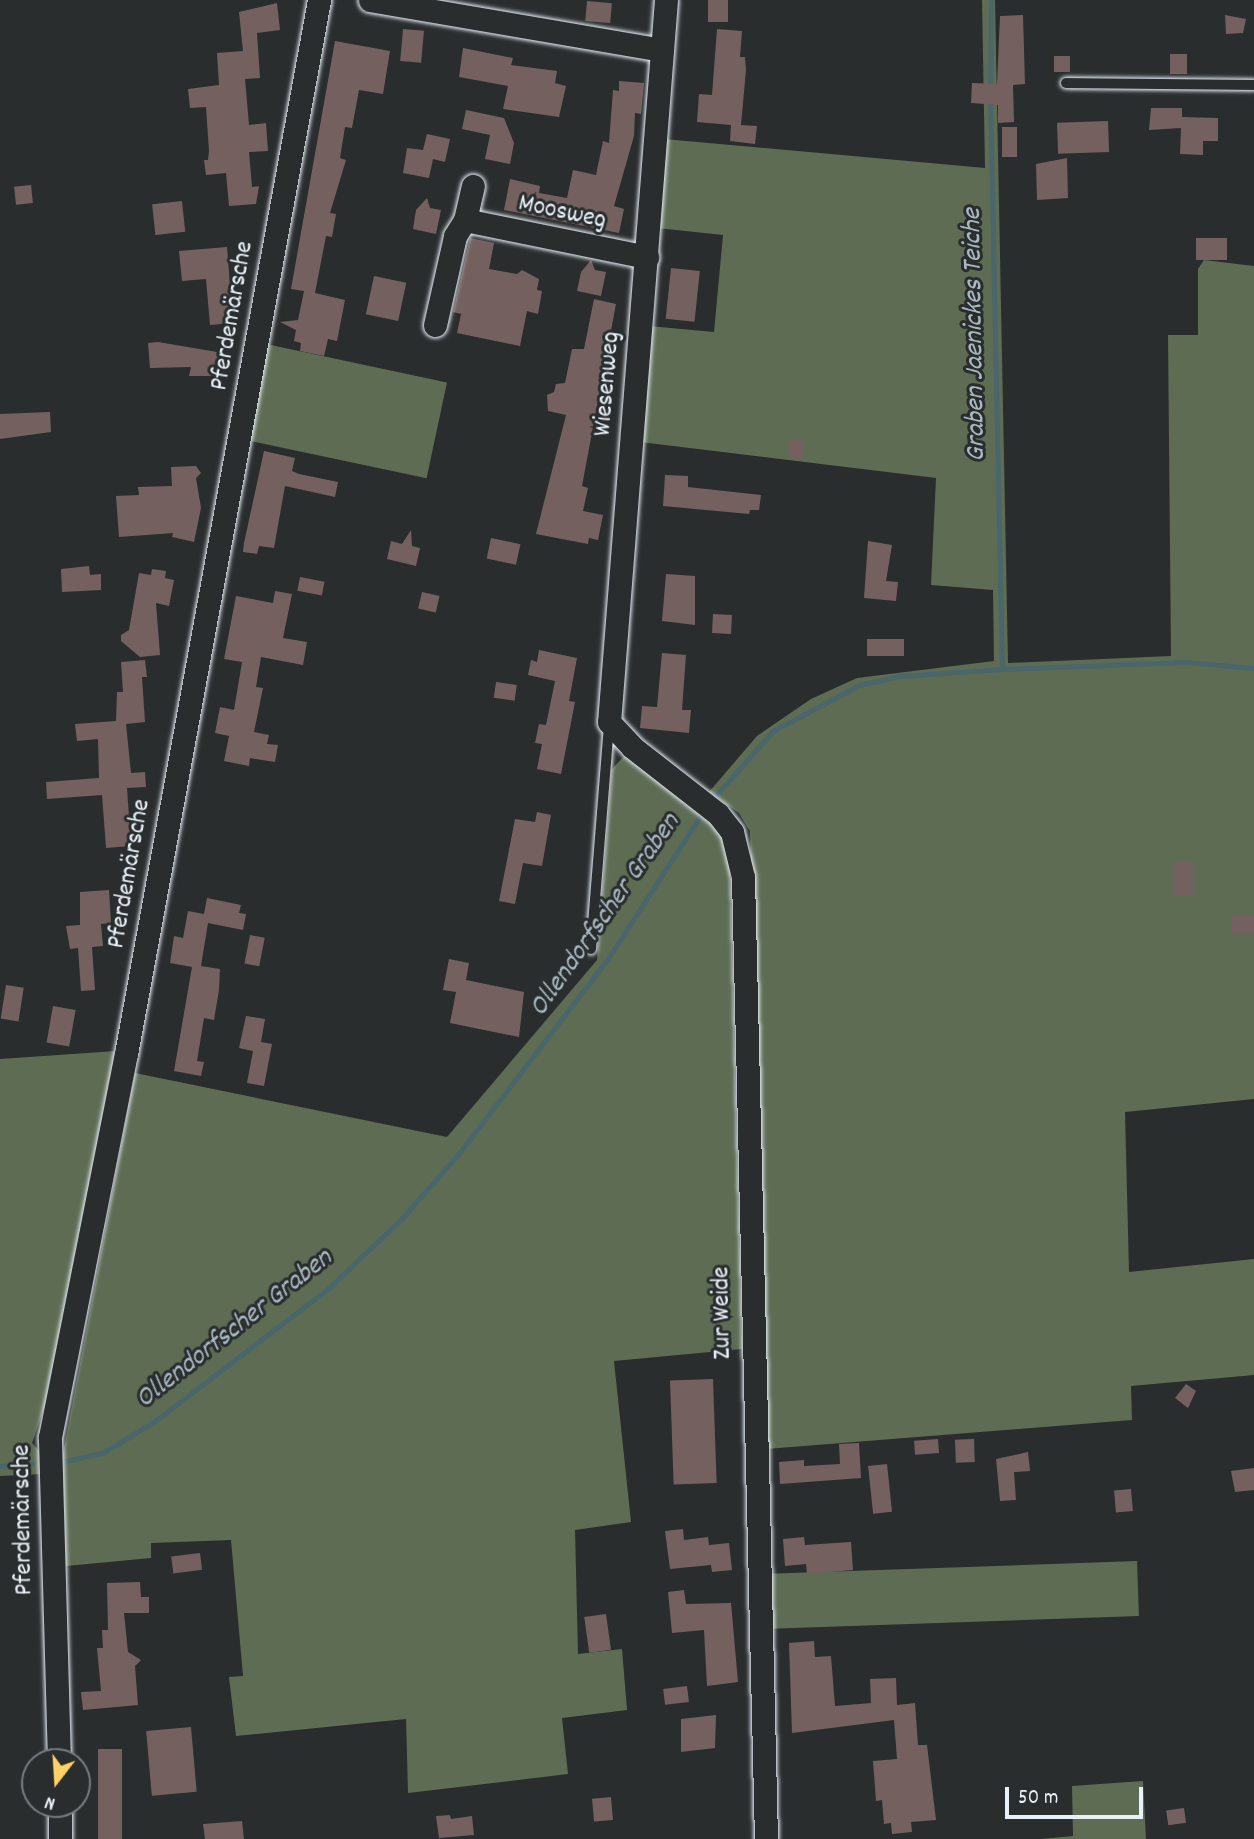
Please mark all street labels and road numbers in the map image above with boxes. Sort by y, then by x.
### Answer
street label: Moosweg [515,188,609,238]
street label: Pferdemärsche [205,239,261,393]
street label: Wiesenweg [588,330,628,438]
street label: Pferdemärsche [102,797,158,951]
street label: Zur Weide [707,1266,739,1360]
street label: Pferdemärsche [7,1444,41,1596]

